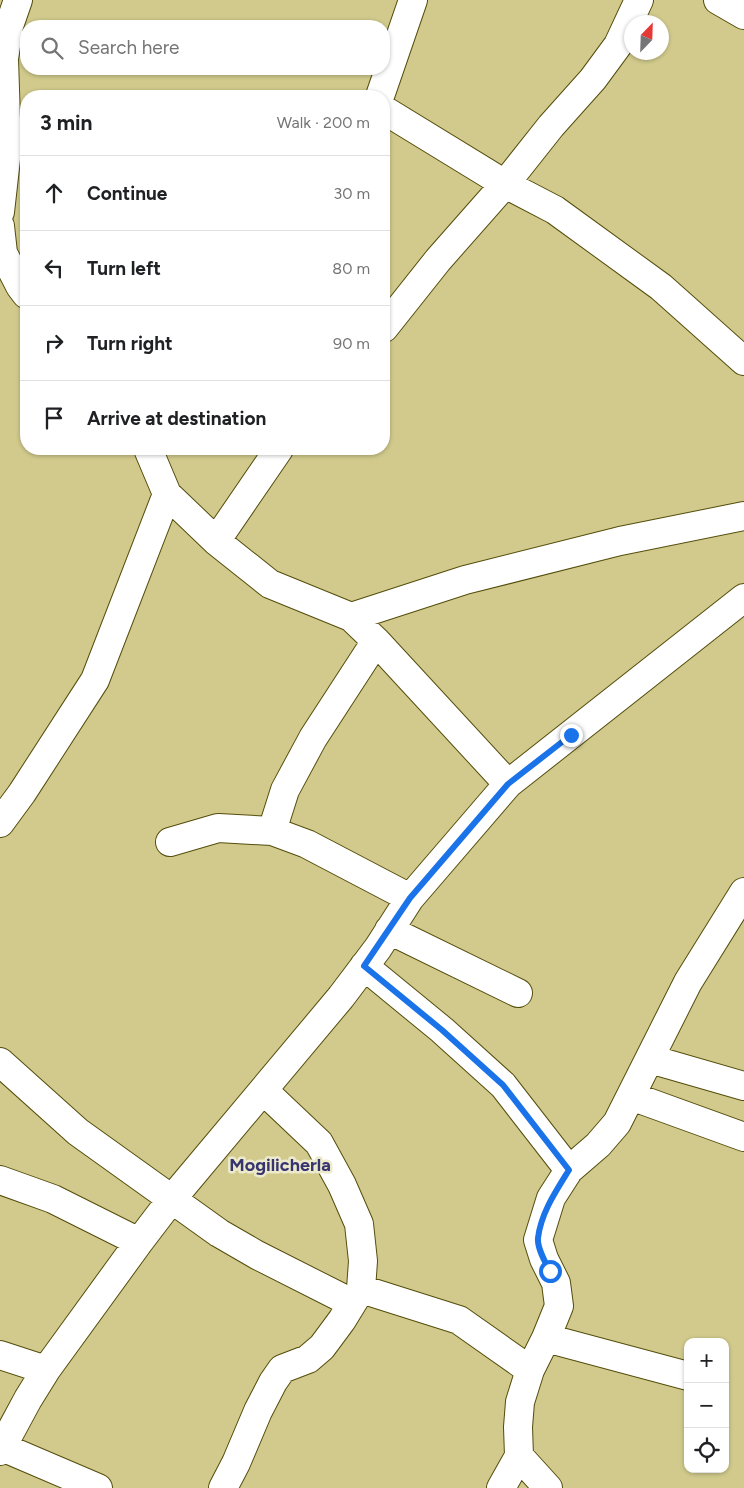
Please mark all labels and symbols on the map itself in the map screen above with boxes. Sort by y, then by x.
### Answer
north arrow [624,15,669,60]
route end [560,724,583,747]
district label: Mogilicherla [229,1154,331,1176]
route start [539,1260,562,1283]

